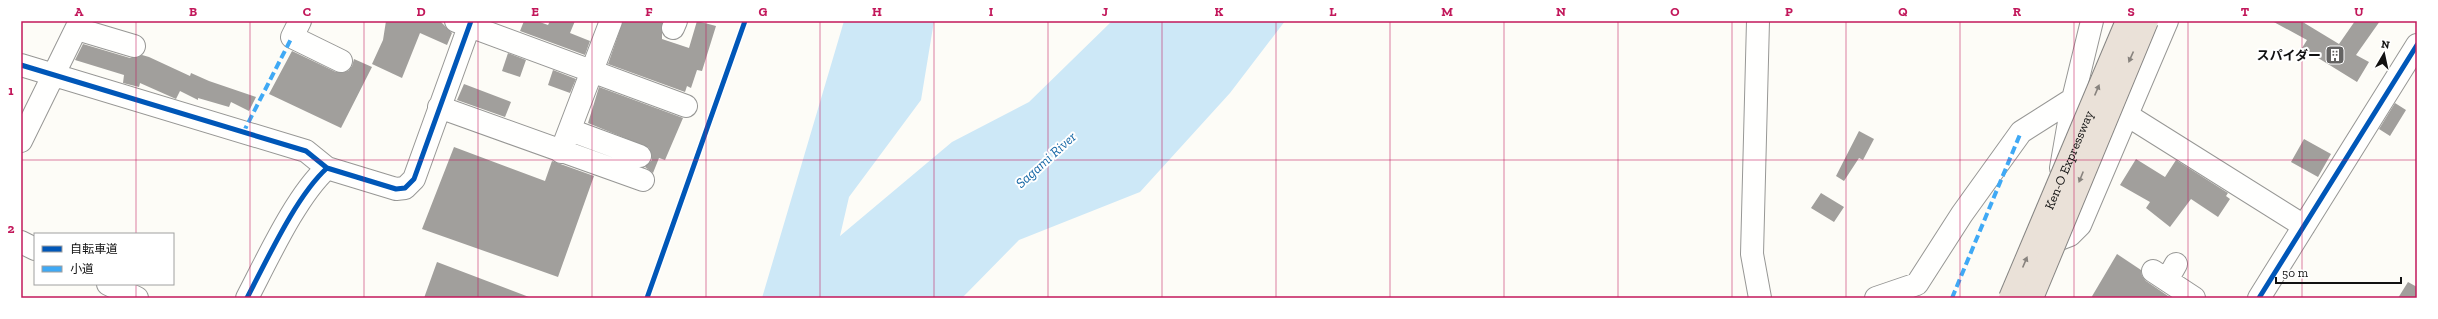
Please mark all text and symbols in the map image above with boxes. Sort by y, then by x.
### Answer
text: A [75,4,84,19]
text: B [189,4,197,19]
text: C [303,4,311,19]
text: D [416,4,426,19]
text: E [531,4,539,19]
text: F [645,4,653,19]
text: G [759,4,768,19]
text: H [872,4,882,19]
text: I [989,4,994,19]
text: J [1102,4,1108,19]
text: K [1215,4,1224,19]
text: L [1329,4,1337,19]
text: M [1441,4,1453,19]
text: N [1556,4,1566,19]
text: O [1670,4,1680,19]
text: P [1785,4,1793,19]
text: Q [1898,4,1908,19]
text: R [2013,4,2022,19]
text: S [2127,4,2135,19]
text: T [2241,4,2250,19]
text: U [2354,4,2364,19]
north arrow [2364,34,2404,74]
text: N [2380,38,2391,52]
building icon: スパイダー [2324,44,2346,66]
place label: スパイダー [2257,48,2321,63]
one-way arrow [2128,51,2134,62]
text: 1 [8,83,14,98]
one-way arrow [2094,85,2100,96]
street label: Ken-O Expressway [2041,108,2096,211]
water label: Sagami River [1012,128,1080,192]
one-way arrow [2078,171,2084,182]
text: 2 [8,221,15,236]
legend [34,233,174,285]
text: 自転車道 [70,242,118,256]
one-way arrow [2022,256,2029,268]
scale bar [2276,259,2401,285]
text: 小道 [70,262,94,276]
text: 50 m [2282,266,2309,280]

